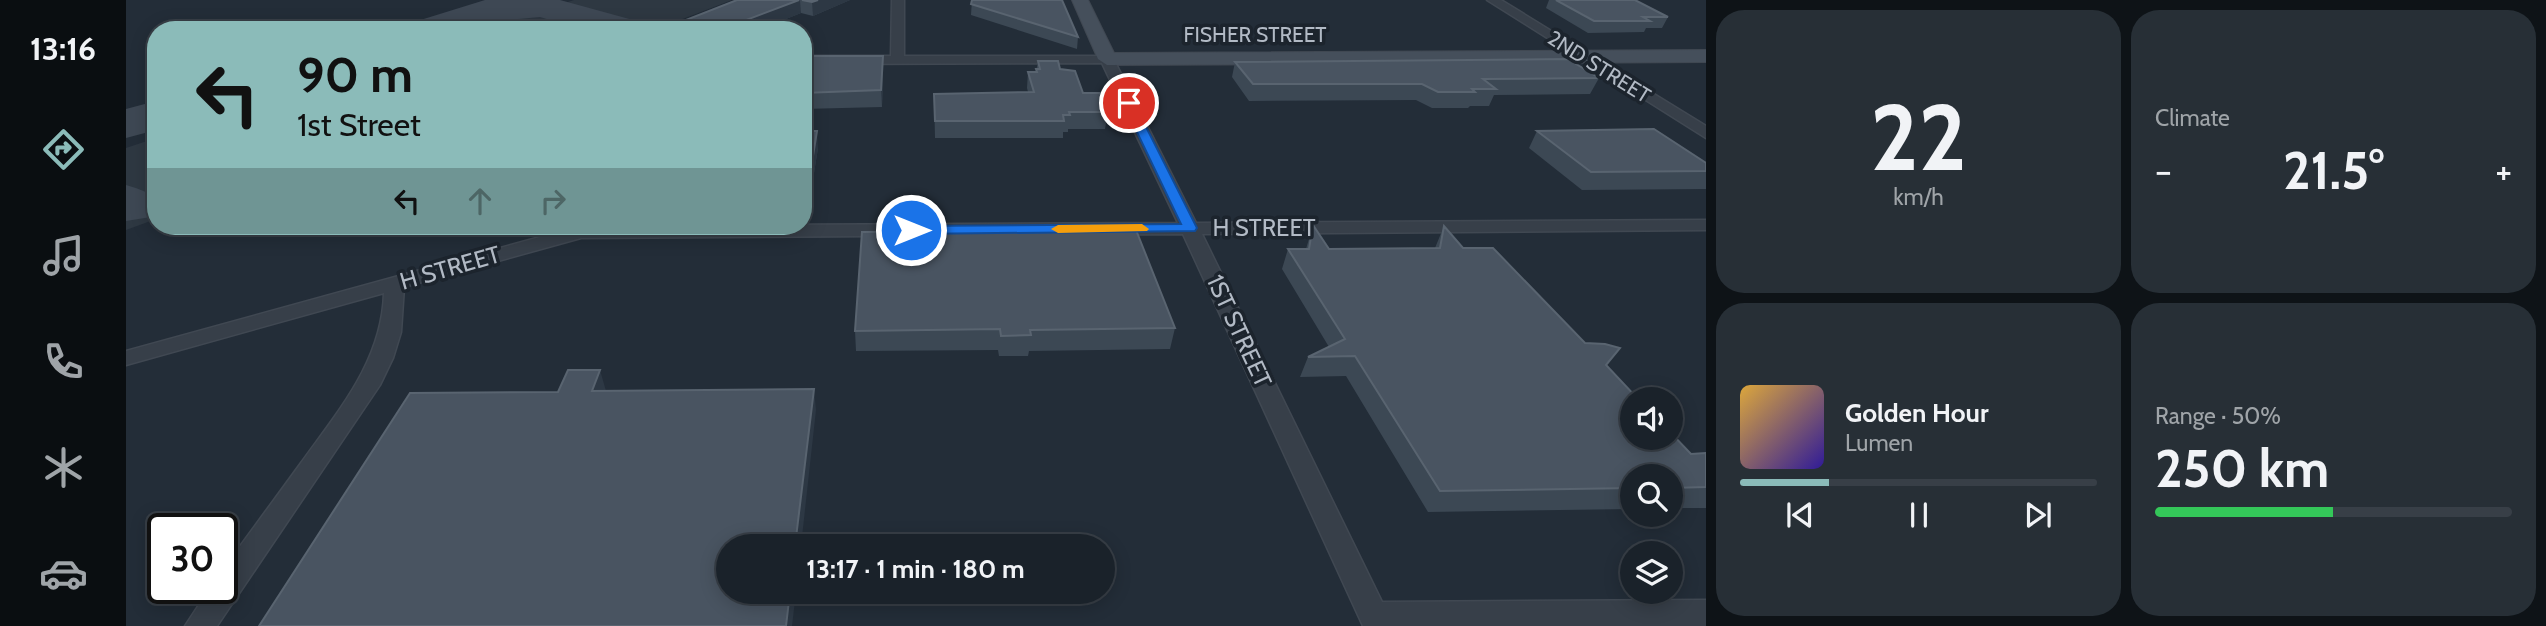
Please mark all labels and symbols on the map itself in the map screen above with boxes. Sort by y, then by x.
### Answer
street label: FISHER STREET [1183,22,1327,47]
street label: 2ND STREET [1543,25,1655,108]
pin [1099,73,1159,133]
position arrow [874,193,948,267]
street label: H STREET [1212,213,1316,242]
street label: H STREET [396,239,504,296]
street label: 1ST STREET [1201,270,1278,392]
speed limit sign: 30 [147,513,238,604]

